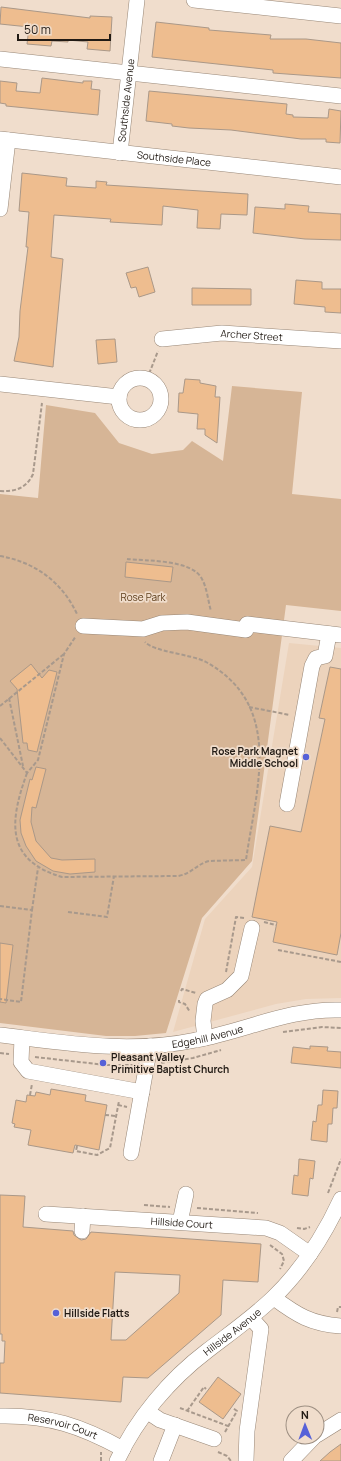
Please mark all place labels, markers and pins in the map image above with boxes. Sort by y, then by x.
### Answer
place label: Rose Park Magnet Middle School [212,744,298,770]
marker: Rose Park Magnet Middle School [301,752,311,762]
place label: Pleasant Valley Primitive Baptist Church [111,1050,229,1076]
marker: Pleasant Valley Primitive Baptist Church [98,1058,108,1068]
place label: Hillside Flatts [64,1306,130,1320]
marker: Hillside Flatts [51,1308,61,1318]

